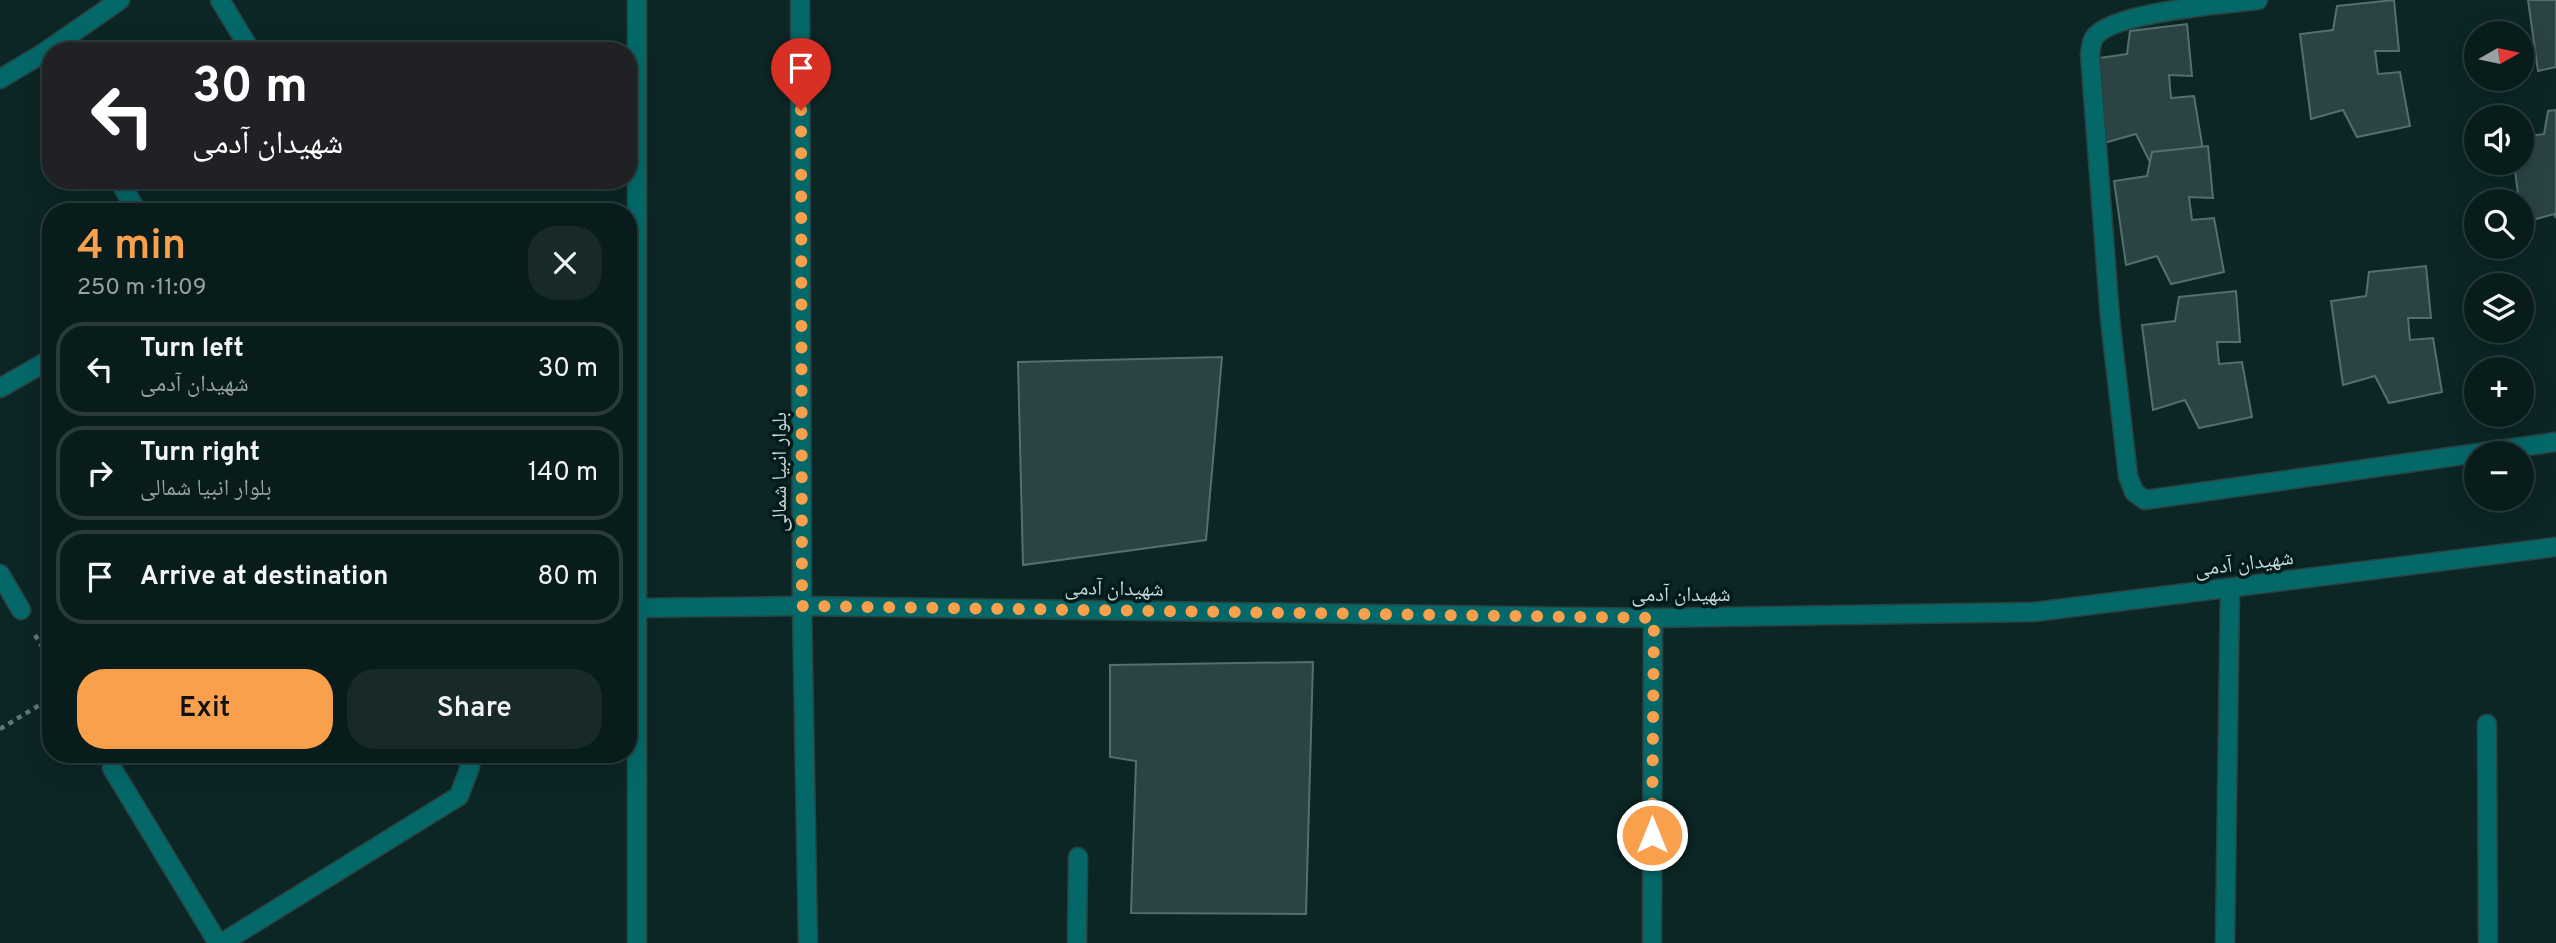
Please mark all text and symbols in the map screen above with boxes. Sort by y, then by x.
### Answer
north arrow [2464,21,2534,91]
map controls [2464,21,2534,511]
pin [771,38,831,110]
icon: arrive [782,49,820,87]
text: 30 m [192,58,308,120]
icon: left [77,70,168,161]
button: sound [2464,105,2534,175]
text: شهیدان آدمی [192,125,343,165]
button: search [2464,189,2534,259]
text: 4 min [77,221,186,274]
button: close [528,226,602,300]
button: layers [2464,273,2534,343]
text: 250 m · 11:09 [77,274,207,303]
text: Turn left [140,333,244,366]
icon: left [81,350,119,388]
text: 30 m [538,353,598,386]
button: + [2464,357,2534,427]
text: شهیدان آدمی [140,371,249,400]
street label: بلوار انبیا شمالی [767,412,794,532]
text: Turn right [140,437,260,470]
button: − [2464,441,2534,511]
icon: right [81,454,119,492]
text: 140 m [528,457,598,490]
text: بلوار انبیا شمالی [140,475,272,504]
street label: شهیدان آدمی [2193,545,2295,584]
icon: arrive [81,558,119,596]
text: Arrive at destination [140,561,388,594]
text: 80 m [538,561,598,594]
street label: شهیدان آدمی [1064,575,1164,604]
street label: شهیدان آدمی [1631,582,1731,609]
button: Exit [77,669,333,749]
button: Share [347,669,602,749]
position arrow [1615,798,1689,872]

